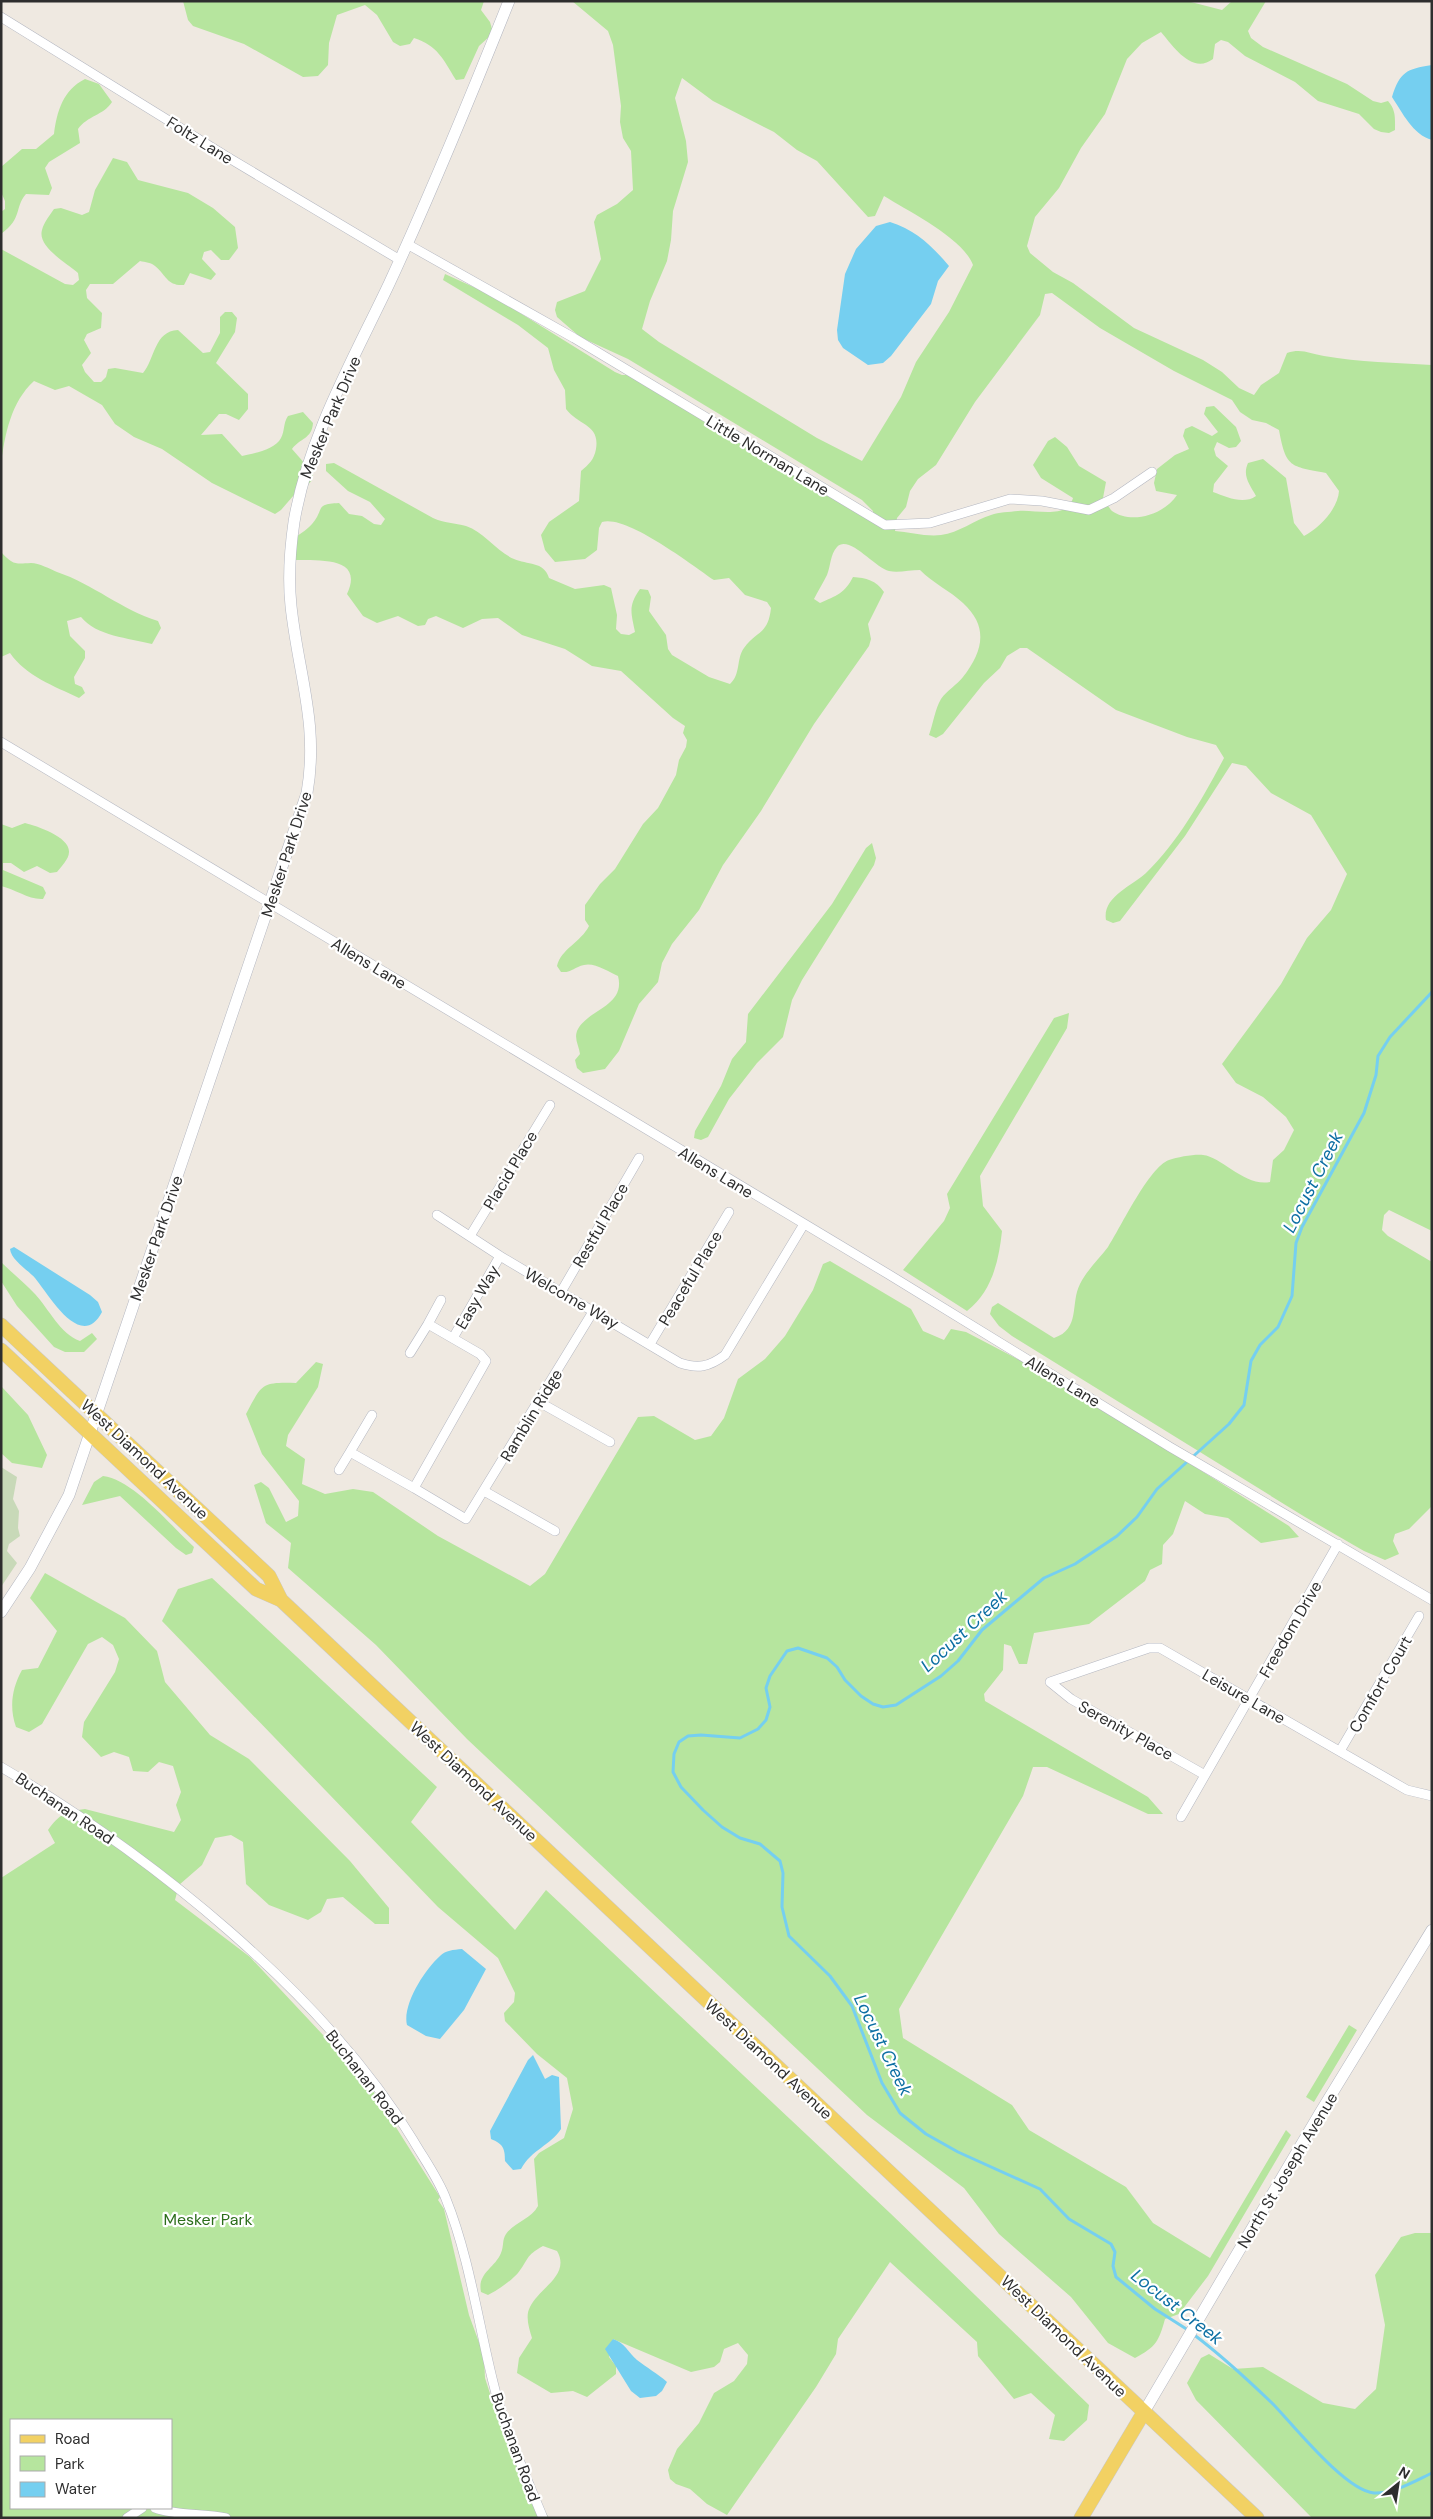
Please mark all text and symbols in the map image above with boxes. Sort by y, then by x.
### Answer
street label: Foltz Lane [163,112,237,169]
street label: Mesker Park Drive [295,353,366,482]
street label: Little Norman Lane [702,410,833,500]
street label: Mesker Park Drive [256,789,317,920]
street label: Allens Lane [327,933,410,994]
street label: Placid Place [479,1127,542,1214]
water label: Locust Creek [1277,1127,1349,1237]
street label: Allens Lane [674,1142,757,1203]
street label: Mesker Park Drive [125,1173,188,1304]
street label: Restful Place [568,1179,633,1271]
street label: Peaceful Place [654,1227,727,1330]
street label: Easy Way [451,1261,504,1333]
street label: Welcome Way [521,1263,623,1334]
street label: Allens Lane [1021,1351,1104,1412]
street label: Ramblin Ridge [496,1365,567,1465]
street label: West Diamond Avenue [76,1395,213,1524]
street label: Freedom Drive [1254,1577,1327,1681]
water label: Locust Creek [915,1584,1013,1677]
street label: Comfort Court [1344,1632,1417,1737]
street label: Leisure Lane [1198,1664,1289,1729]
street label: Serenity Place [1075,1696,1177,1765]
street label: West Diamond Avenue [405,1717,542,1846]
street label: Buchanan Road [11,1768,118,1849]
water label: Locust Creek [848,1990,918,2101]
street label: West Diamond Avenue [700,1995,837,2124]
street label: Buchanan Road [321,2026,408,2129]
street label: North St Joseph Avenue [1232,2088,1342,2252]
park label: Mesker Park [164,2209,252,2230]
water label: Locust Creek [1126,2264,1229,2351]
street label: West Diamond Avenue [996,2271,1131,2402]
street label: Buchanan Road [486,2390,545,2505]
legend [10,2419,172,2509]
text: Road [55,2429,90,2449]
text: Park [55,2454,85,2474]
north arrow [1373,2459,1423,2509]
text: N [1396,2462,1413,2483]
text: Water [55,2479,97,2499]

